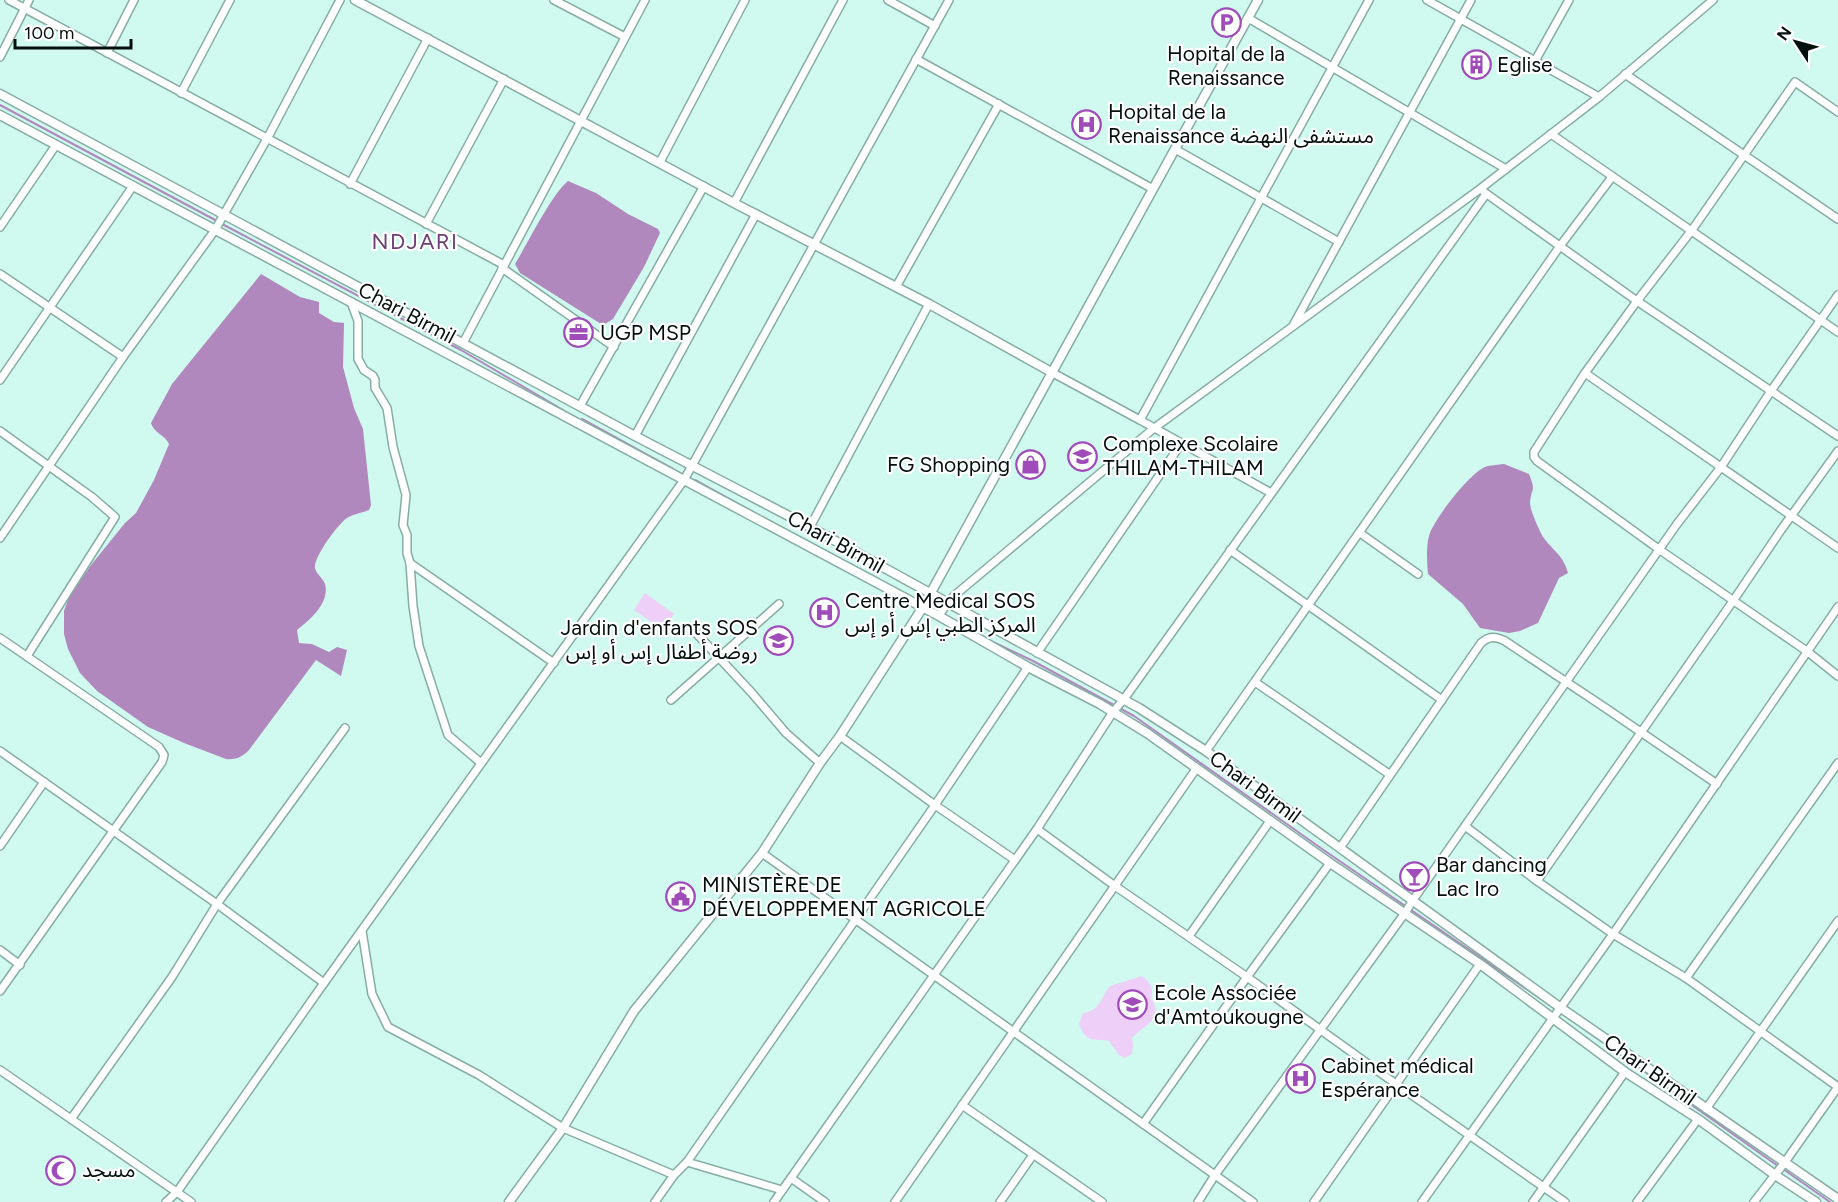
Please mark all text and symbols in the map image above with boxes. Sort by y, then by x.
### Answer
parking icon: Hopital de la Renaissance [1210,7,1242,39]
scale bar [15,12,130,50]
north arrow [1766,12,1826,72]
text: 100 m [24,22,74,44]
text: N [1773,23,1796,44]
place label: Hopital de la Renaissance [1167,41,1285,90]
building icon: Eglise [1460,49,1492,81]
place label: Eglise [1497,52,1553,77]
place label: Hopital de la Renaissance مستشفى النهضة [1108,99,1374,148]
hospital icon: Hopital de la Renaissance مستشفى النهضة [1071,108,1103,140]
district label: NDJARI [371,228,459,255]
street label: Chari Birmil [354,276,460,349]
office icon: UGP MSP [563,317,595,349]
place label: UGP MSP [600,320,691,345]
place label: Complexe Scolaire THILAM-THILAM [1103,431,1278,480]
school or university icon: Complexe Scolaire THILAM-THILAM [1066,440,1098,472]
shop icon: FG Shopping [1015,449,1047,481]
place label: FG Shopping [887,452,1010,477]
street label: Chari Birmil [783,505,889,578]
place label: Centre Medical SOS المركز الطبي إس أو إس [845,588,1036,641]
hospital icon: Centre Medical SOS المركز الطبي إس أو إس [808,597,840,629]
place label: Jardin d'enfants SOS روضة أطفال إس أو إس [561,615,758,665]
school or university icon: Jardin d'enfants SOS روضة أطفال إس أو إس [763,624,795,656]
street label: Chari Birmil [1205,745,1306,828]
place label: Bar dancing Lac Iro [1436,852,1547,901]
bar icon: Bar dancing Lac Iro [1399,861,1431,893]
place label: MINISTÈRE DE DÉVELOPPEMENT AGRICOLE [702,872,986,921]
public building icon: MINISTÈRE DE DÉVELOPPEMENT AGRICOLE [665,881,697,913]
place label: Ecole Associée d'Amtoukougne [1154,980,1304,1029]
school or university icon: Ecole Associée d'Amtoukougne [1117,989,1149,1021]
street label: Chari Birmil [1599,1029,1701,1110]
place label: Cabinet médical Espérance [1321,1053,1474,1102]
hospital icon: Cabinet médical Espérance [1284,1062,1316,1094]
mosque icon: مسجد [45,1154,77,1186]
place label: مسجد [82,1157,135,1182]

